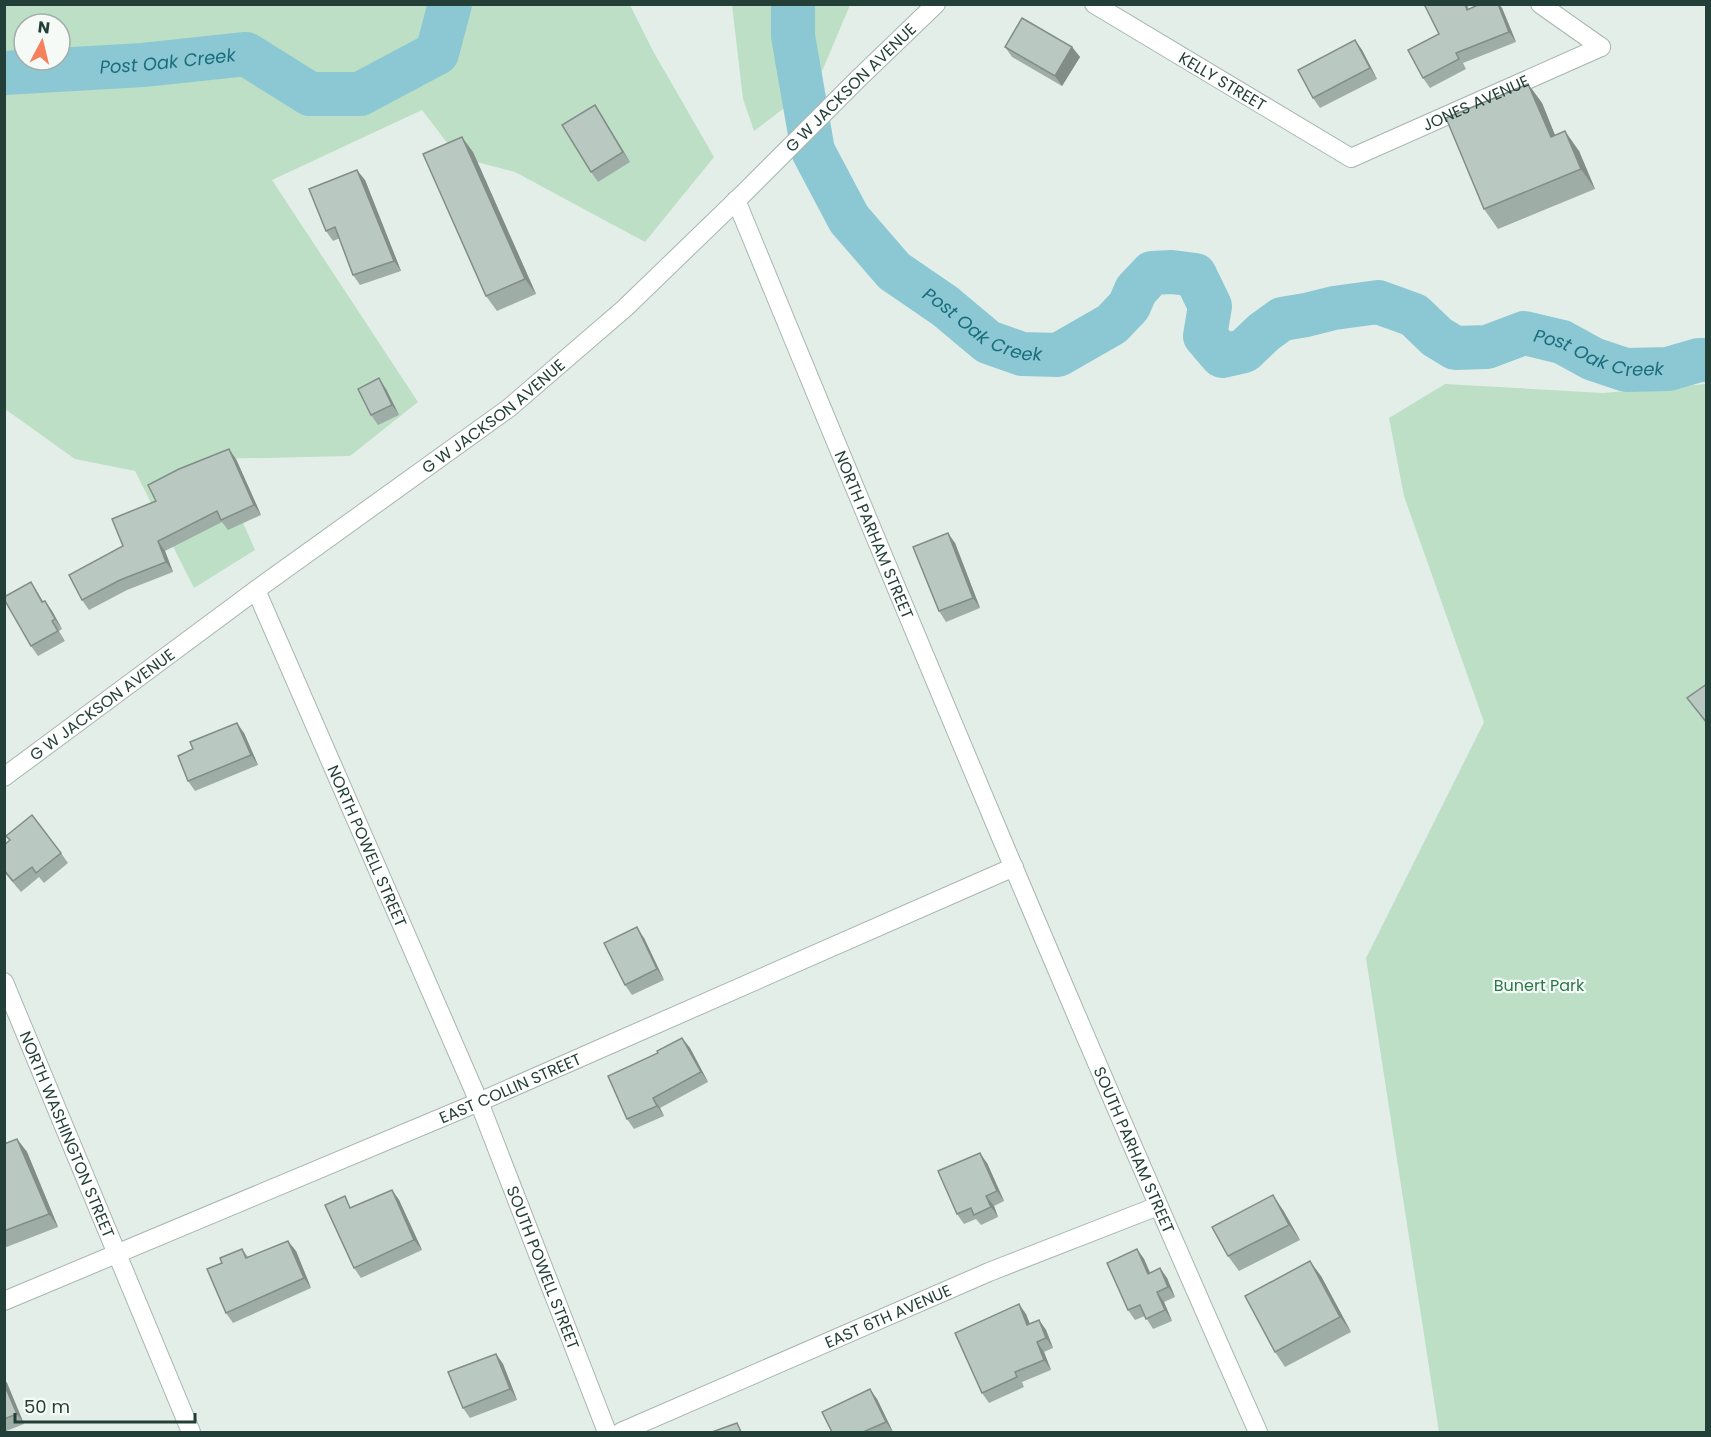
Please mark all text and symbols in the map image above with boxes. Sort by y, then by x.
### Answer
north arrow [12,12,72,72]
text: N [36,15,51,40]
street label: G W JACKSON AVENUE [780,18,921,158]
water label: Post Oak Creek [99,42,238,79]
street label: KELLY STREET [1174,46,1271,117]
street label: JONES AVENUE [1419,69,1533,137]
water label: Post Oak Creek [918,281,1043,367]
water label: Post Oak Creek [1531,323,1665,382]
street label: G W JACKSON AVENUE [417,354,570,479]
street label: NORTH PARHAM STREET [829,447,919,623]
street label: G W JACKSON AVENUE [25,643,180,766]
street label: NORTH POWELL STREET [322,762,412,931]
park label: Bunert Park [1494,974,1585,997]
street label: NORTH WASHINGTON STREET [14,1028,120,1242]
street label: EAST COLLIN STREET [436,1047,585,1129]
street label: SOUTH PARHAM STREET [1088,1063,1180,1237]
street label: SOUTH POWELL STREET [501,1183,585,1353]
street label: EAST 6TH AVENUE [821,1279,955,1354]
scale bar [15,1386,195,1424]
text: 50 m [24,1394,70,1419]

